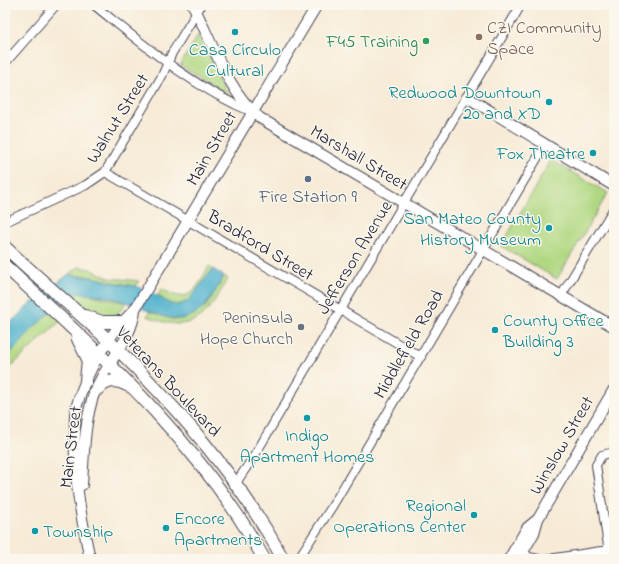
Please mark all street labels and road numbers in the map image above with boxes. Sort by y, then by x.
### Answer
street label: Walnut Street [81,69,157,169]
street label: Main Street [181,107,245,191]
street label: Marshall Street [304,119,412,198]
street label: Jefferson Avenue [311,195,401,320]
street label: Bradford Street [201,204,318,289]
street label: Middlefield Road [368,286,451,404]
street label: Veterans Boulevard [108,320,226,444]
street label: Winslow Street [524,392,602,500]
street label: Main Street [54,405,90,490]

